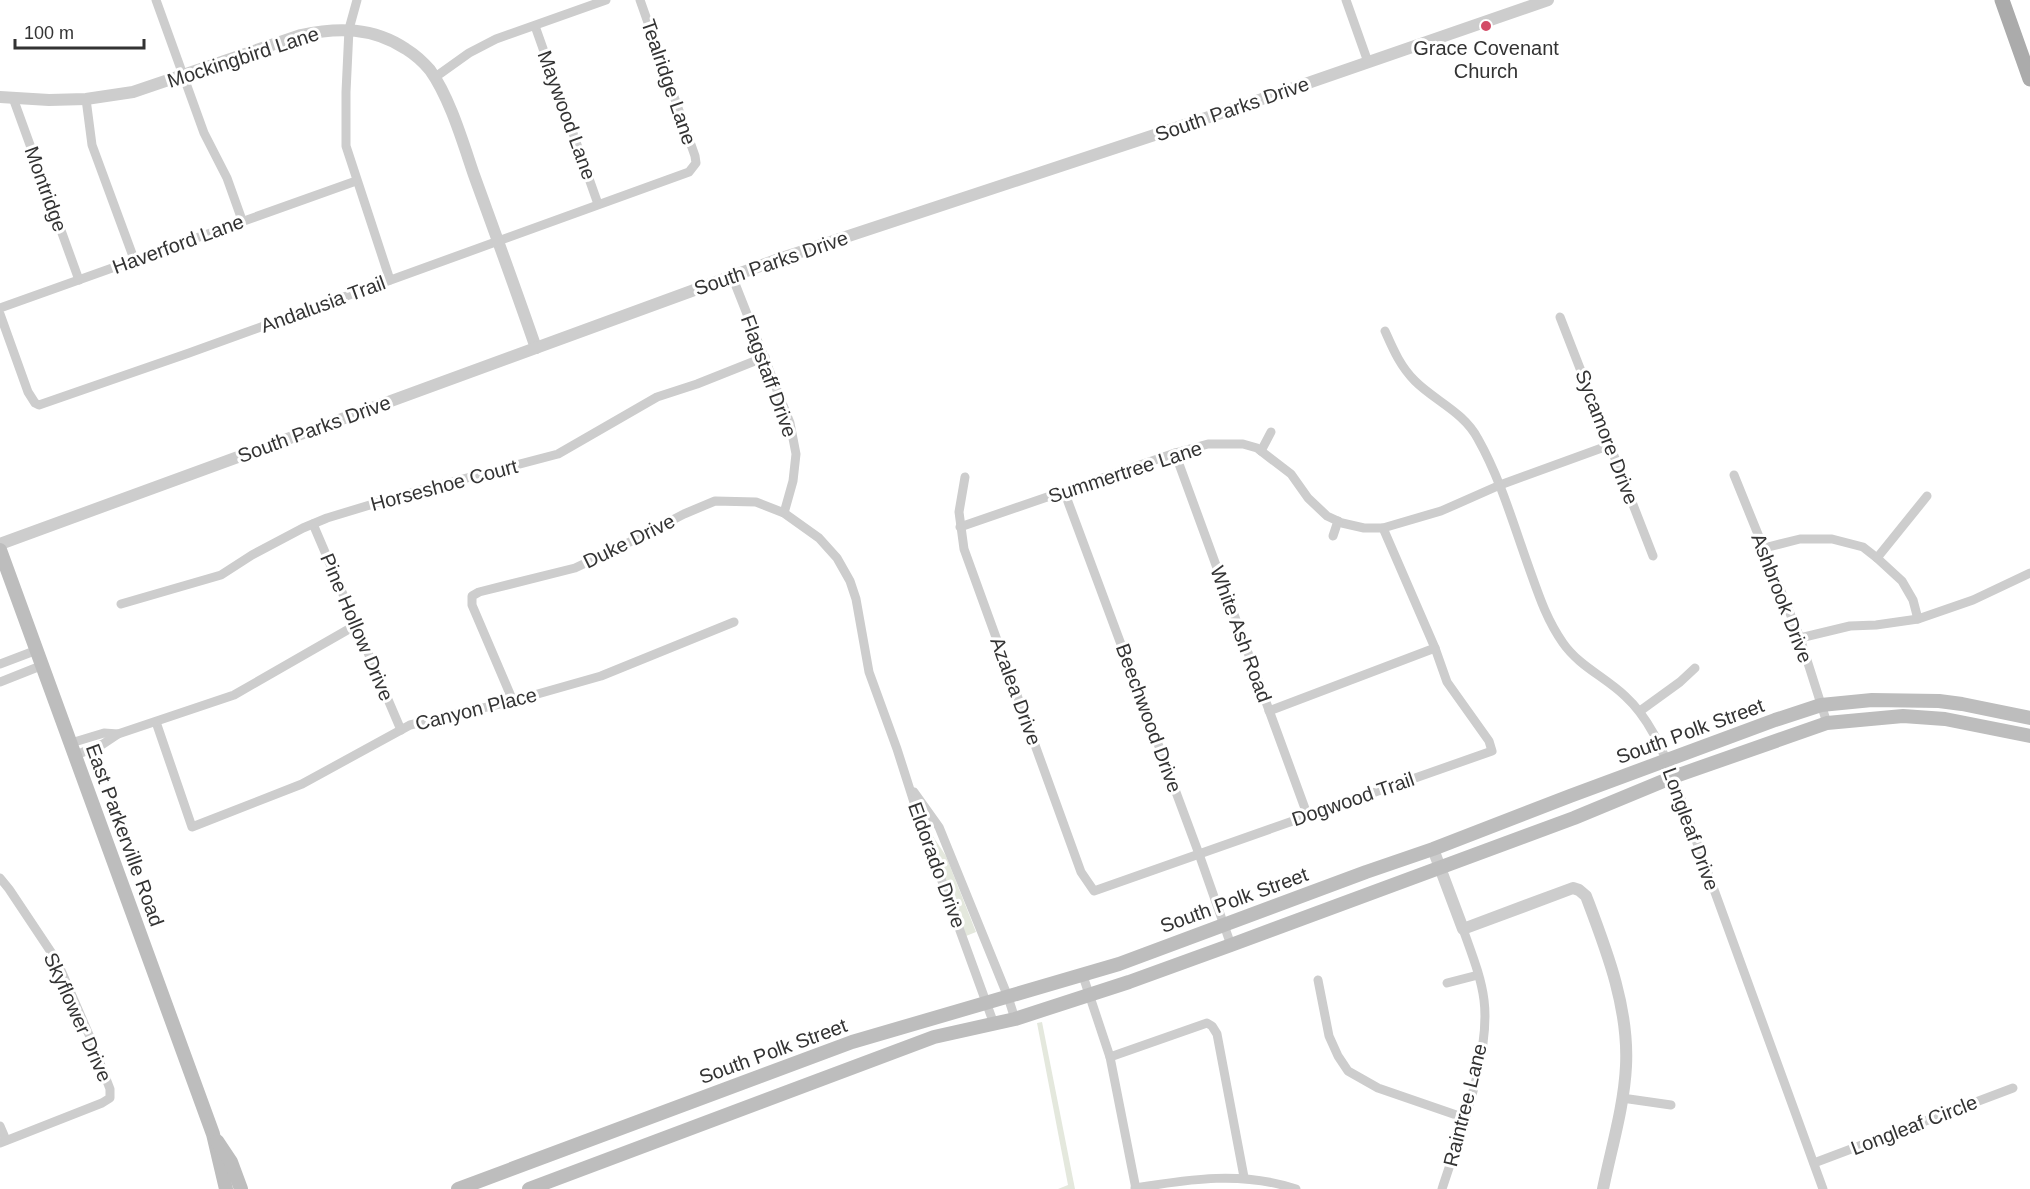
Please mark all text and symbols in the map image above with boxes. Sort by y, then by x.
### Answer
scale bar [15,12,144,50]
street label: Tealridge Lane [637,16,701,148]
marker: Grace Covenant Church [1479,19,1493,33]
street label: Mockingbird Lane [165,22,321,92]
text: 100 m [24,23,74,43]
place label: Grace Covenant Church [1413,37,1559,82]
street label: Maywood Lane [533,48,601,182]
street label: South Parks Drive [1152,72,1312,146]
street label: Montridge [20,143,72,235]
street label: Haverford Lane [109,210,247,278]
street label: South Parks Drive [691,226,851,300]
street label: Andalusia Trail [258,271,388,337]
street label: Flagstaff Drive [737,312,801,440]
street label: Sycamore Drive [1571,367,1643,507]
street label: South Parks Drive [235,391,393,467]
street label: Summertree Lane [1045,437,1205,507]
street label: Horseshoe Court [368,455,520,515]
street label: Duke Drive [580,509,678,573]
street label: Ashbrook Drive [1747,530,1817,666]
street label: Pine Hollow Drive [316,550,398,704]
street label: White Ash Road [1206,563,1276,705]
street label: Azalea Drive [986,634,1046,748]
street label: Beechwood Drive [1112,641,1186,795]
street label: Canyon Place [413,683,539,735]
street label: South Polk Street [1613,694,1767,768]
street label: East Parkerville Road [82,741,168,929]
street label: Longleaf Drive [1659,765,1723,893]
street label: Dogwood Trail [1289,768,1417,830]
street label: Eldorado Drive [904,799,970,931]
street label: South Polk Street [1157,863,1311,937]
street label: Skyflower Drive [40,949,116,1085]
street label: South Polk Street [696,1014,850,1088]
street label: Raintree Lane [1439,1041,1491,1169]
street label: Longleaf Circle [1848,1091,1980,1159]

